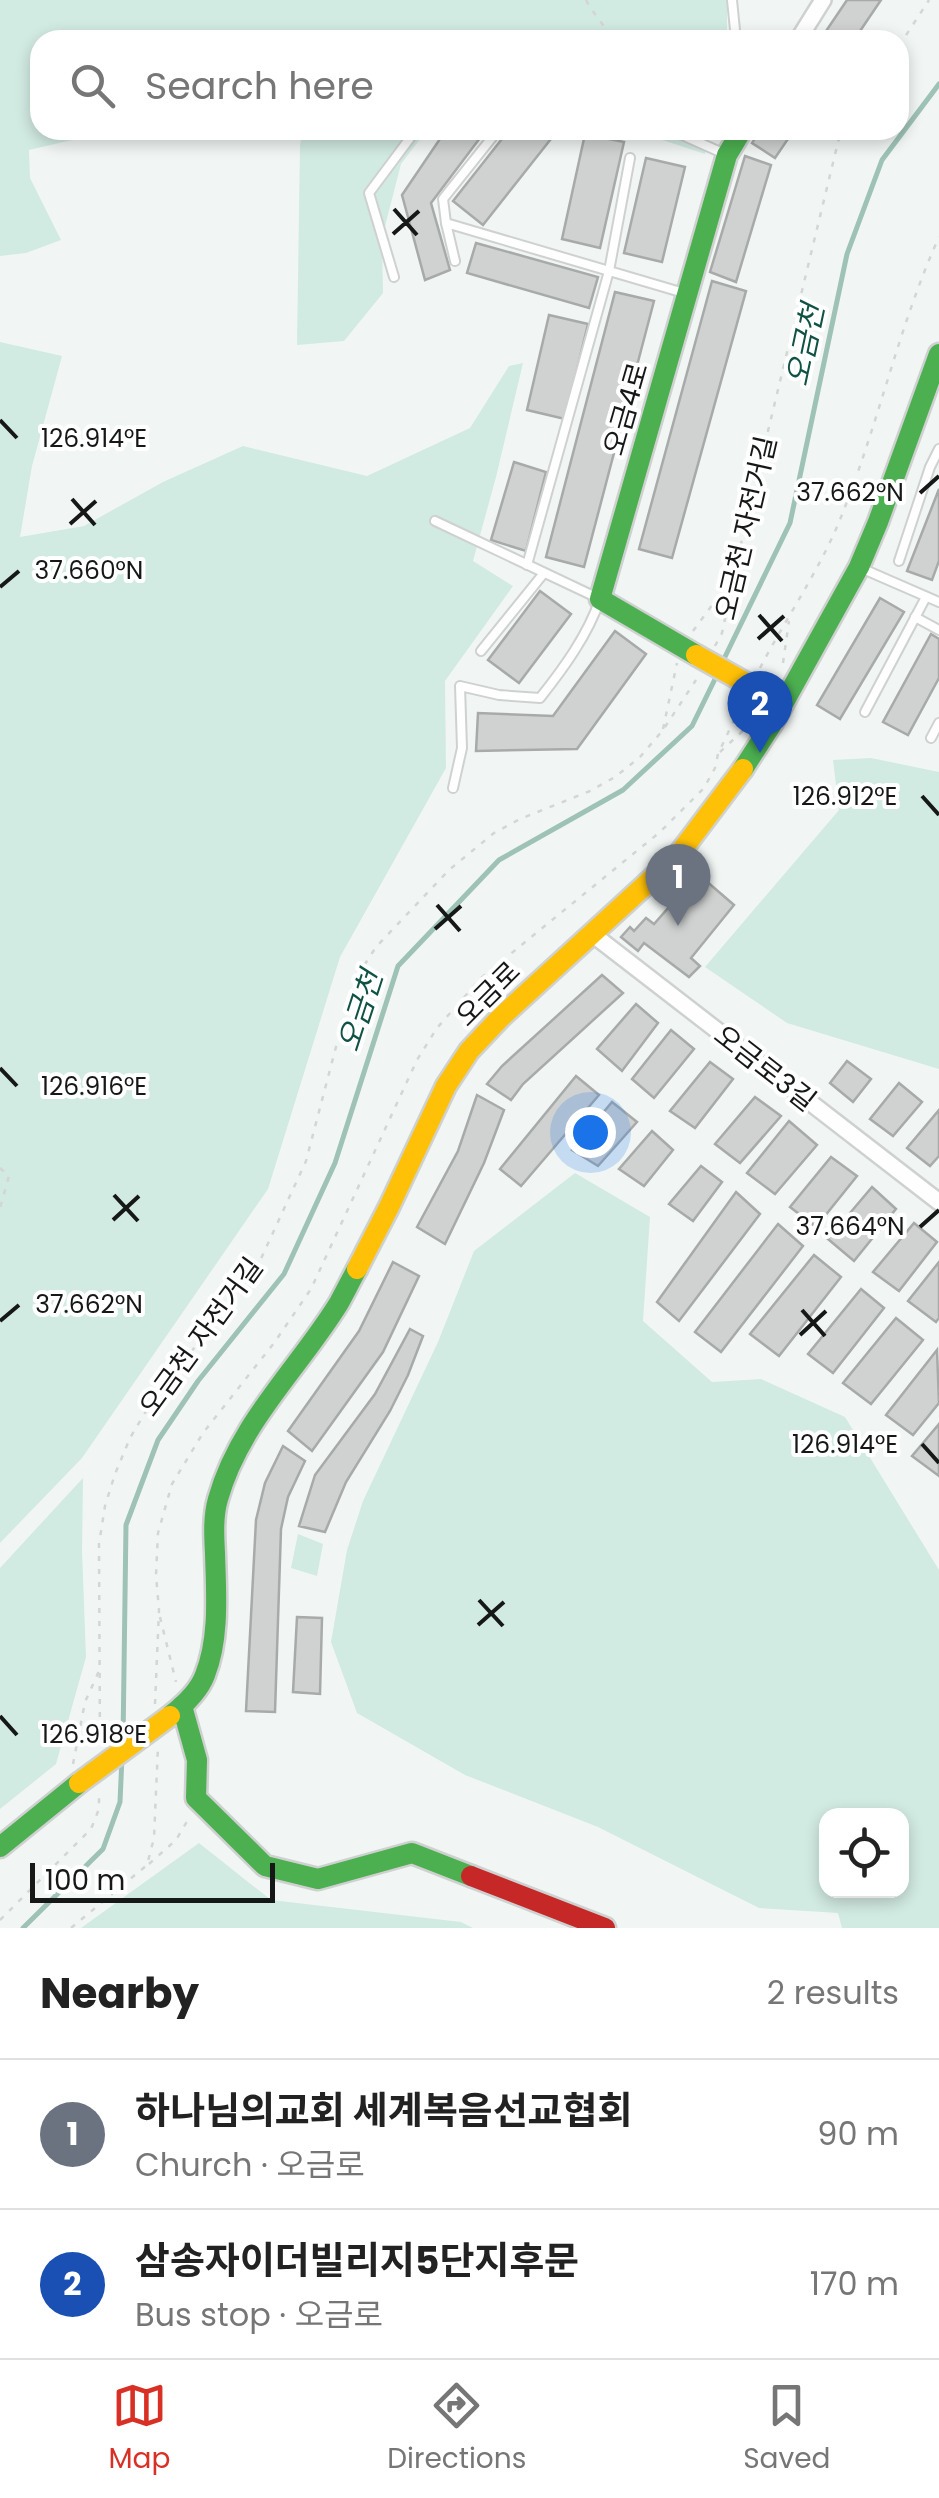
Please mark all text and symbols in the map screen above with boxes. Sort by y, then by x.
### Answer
search box [30,30,909,140]
icon: search [65,58,120,113]
text: Search here [145,59,374,112]
water label: 오금천 [775,297,835,390]
street label: 오금4로 [594,358,658,460]
text: 126.914°E [41,421,147,456]
street label: 오금천 자전거길 [706,432,786,624]
text: 37.662°N [796,475,904,510]
text: 37.660°N [35,553,143,588]
pin: 2 [728,670,792,753]
text: 126.912°E [793,779,897,814]
pin: 1 [646,844,710,926]
street label: 오금로 [447,953,529,1035]
water label: 오금천 [327,962,394,1057]
street label: 오금로3길 [706,1016,824,1120]
text: 126.916°E [41,1069,147,1104]
your location [565,1107,616,1158]
text: 37.664°N [796,1209,904,1244]
street label: 오금천 자전거길 [130,1250,272,1424]
text: 37.662°N [35,1287,143,1322]
text: 126.914°E [792,1427,898,1462]
text: 126.918°E [41,1717,147,1752]
map controls [819,1808,909,1898]
button: locate [819,1808,909,1898]
scale bar [30,1858,275,1902]
text: 100 m [45,1861,125,1900]
text: Nearby [40,1964,199,2023]
text: 2 results [767,1970,899,2015]
text: 하나님의교회 세계복음선교협회 [135,2084,633,2137]
text: 1 [66,2111,79,2156]
text: 90 m [817,2111,899,2156]
text: Church · 오금로 [135,2142,365,2187]
text: 삼송자이더빌리지5단지후문 [135,2234,579,2287]
text: 2 [63,2261,82,2306]
text: 170 m [810,2261,899,2306]
text: Bus stop · 오금로 [135,2292,383,2337]
tab: Map [108,2378,170,2480]
tab: Directions [387,2378,526,2480]
tab: Saved [743,2378,831,2480]

